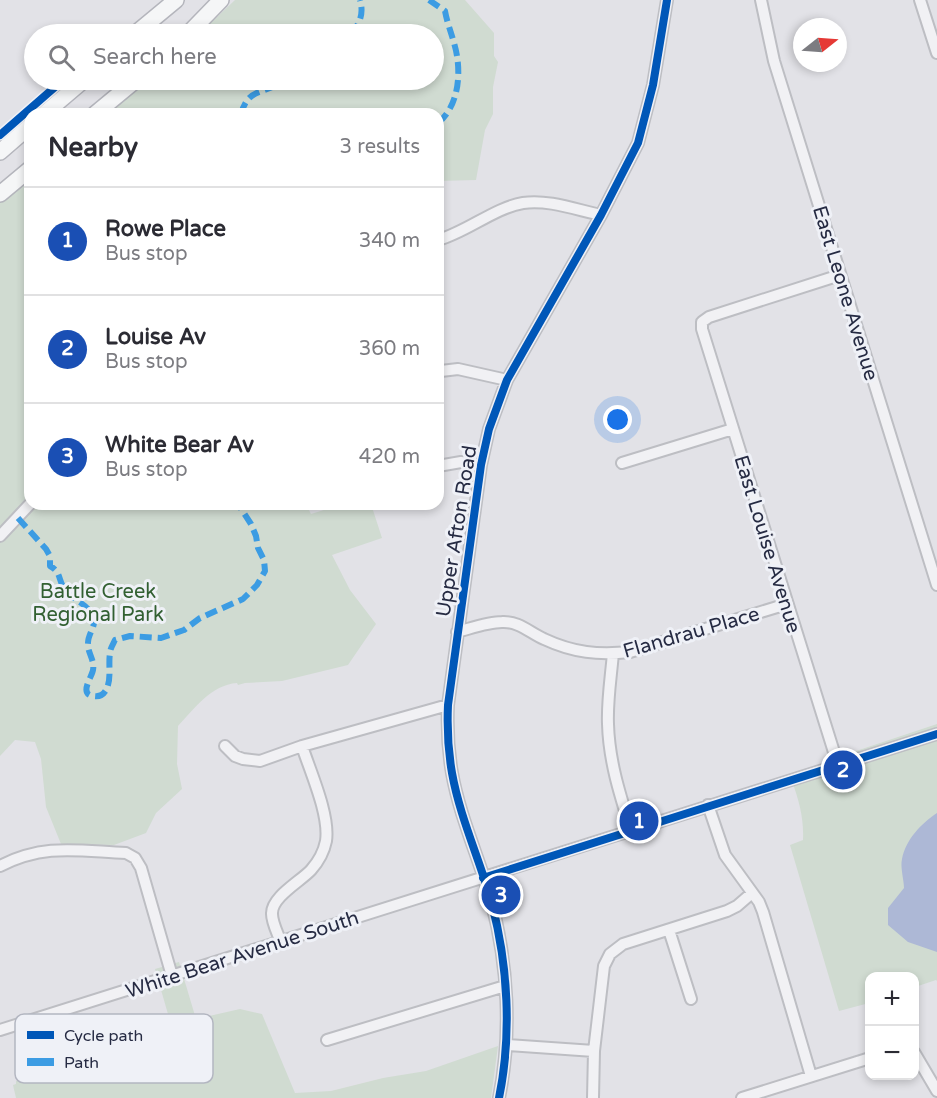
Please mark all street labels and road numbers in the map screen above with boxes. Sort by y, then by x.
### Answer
street label: East Leone Avenue [807,203,883,384]
street label: Upper Afton Road [432,444,482,619]
street label: East Louise Avenue [729,452,806,636]
street label: Flandrau Place [620,602,762,664]
street label: White Bear Avenue South [123,906,362,1004]

